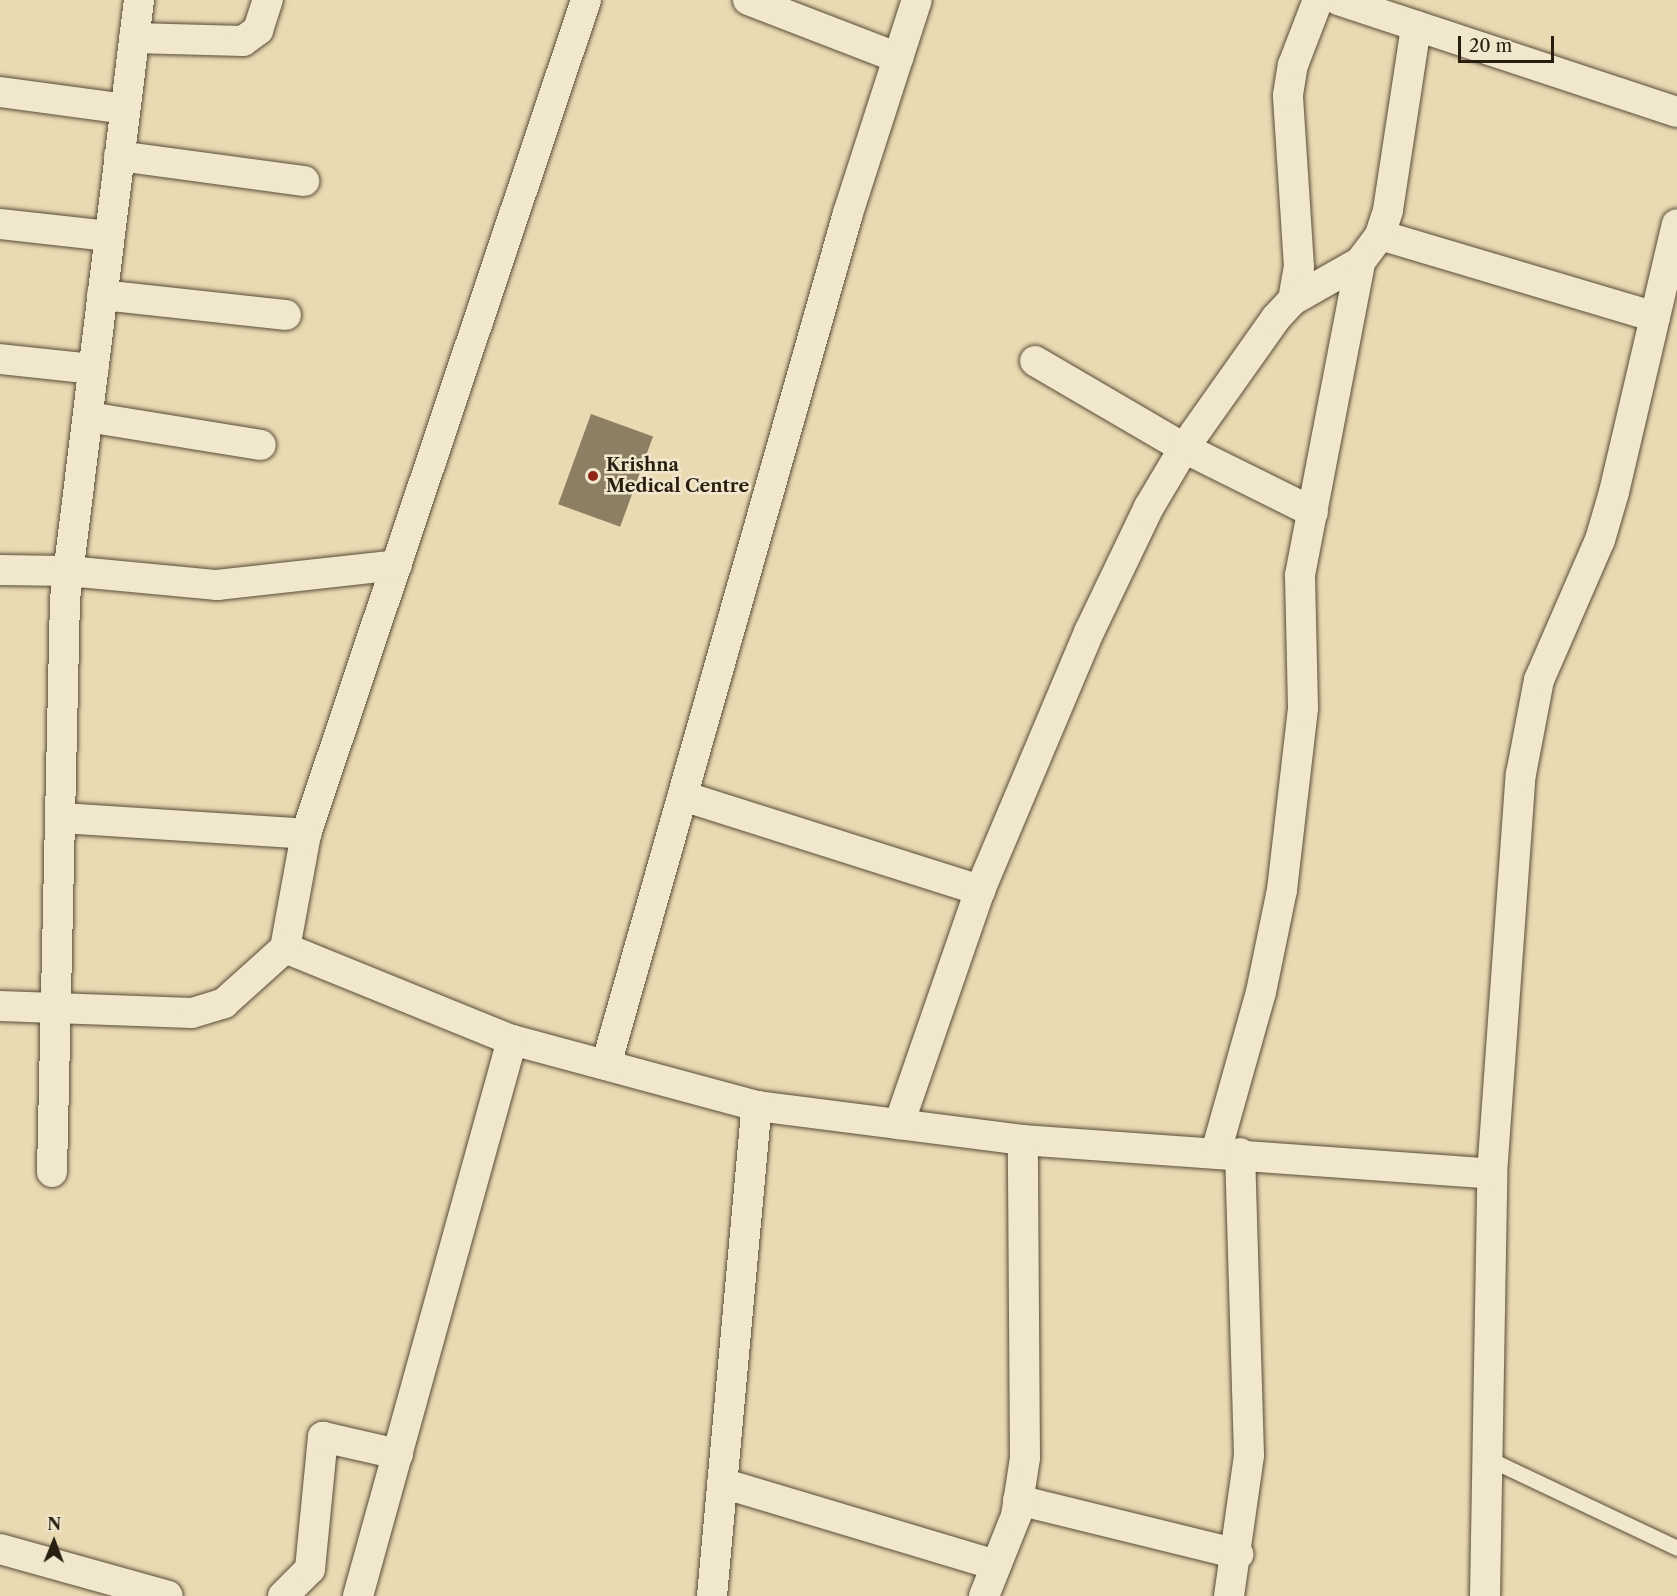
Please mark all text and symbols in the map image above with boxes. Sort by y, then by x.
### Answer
scale bar [1461,24,1557,62]
text: 20 m [1469,35,1512,57]
place label: Krishna Medical Centre [606,455,749,498]
marker: Krishna Medical Centre [584,467,602,485]
north arrow [24,1512,84,1572]
text: N [47,1514,61,1534]

